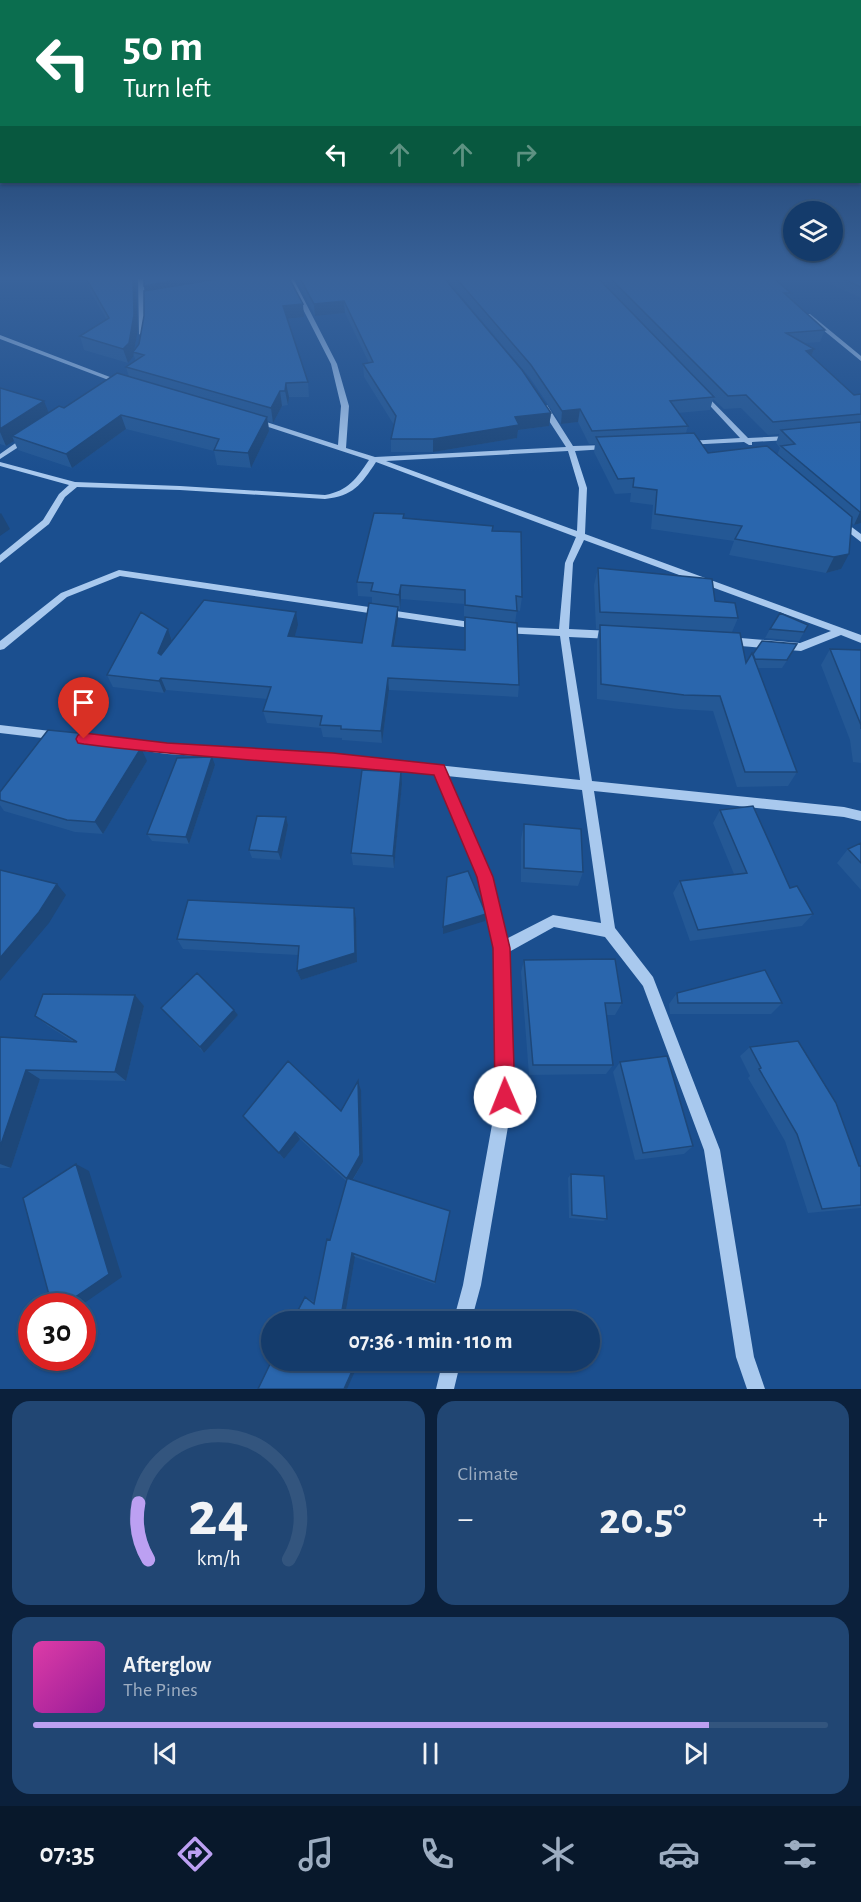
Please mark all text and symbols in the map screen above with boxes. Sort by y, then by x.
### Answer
icon: left [24,24,102,102]
text: 50 m [123,26,203,68]
text: Turn left [123,75,211,102]
icon: left [320,138,353,171]
icon: ahead [383,138,416,171]
icon: ahead [446,138,479,171]
icon: right [509,138,542,171]
map controls [783,201,843,261]
button: layers [783,201,843,261]
pin [58,677,109,739]
icon: arrive [67,686,100,719]
position arrow [473,1065,537,1129]
speed limit sign: 30 [18,1293,96,1371]
text: 07:36 · 1 min · 110 m [348,1330,513,1352]
text: Climate [458,1464,518,1484]
text: 24 [188,1484,249,1546]
text: 20.5° [599,1497,687,1542]
text: − [458,1503,473,1536]
text: + [812,1503,828,1536]
text: km/h [196,1548,240,1569]
text: Afterglow [123,1654,211,1676]
text: The Pines [123,1680,198,1700]
icon: previous [149,1737,182,1770]
icon: pause [414,1737,447,1770]
icon: next [679,1737,712,1770]
icon: directions [174,1833,216,1875]
icon: music [295,1833,337,1875]
icon: phone [416,1833,458,1875]
icon: climate [537,1833,579,1875]
icon: car [658,1833,700,1875]
icon: filters [779,1833,821,1875]
text: 07:35 [40,1840,95,1867]

